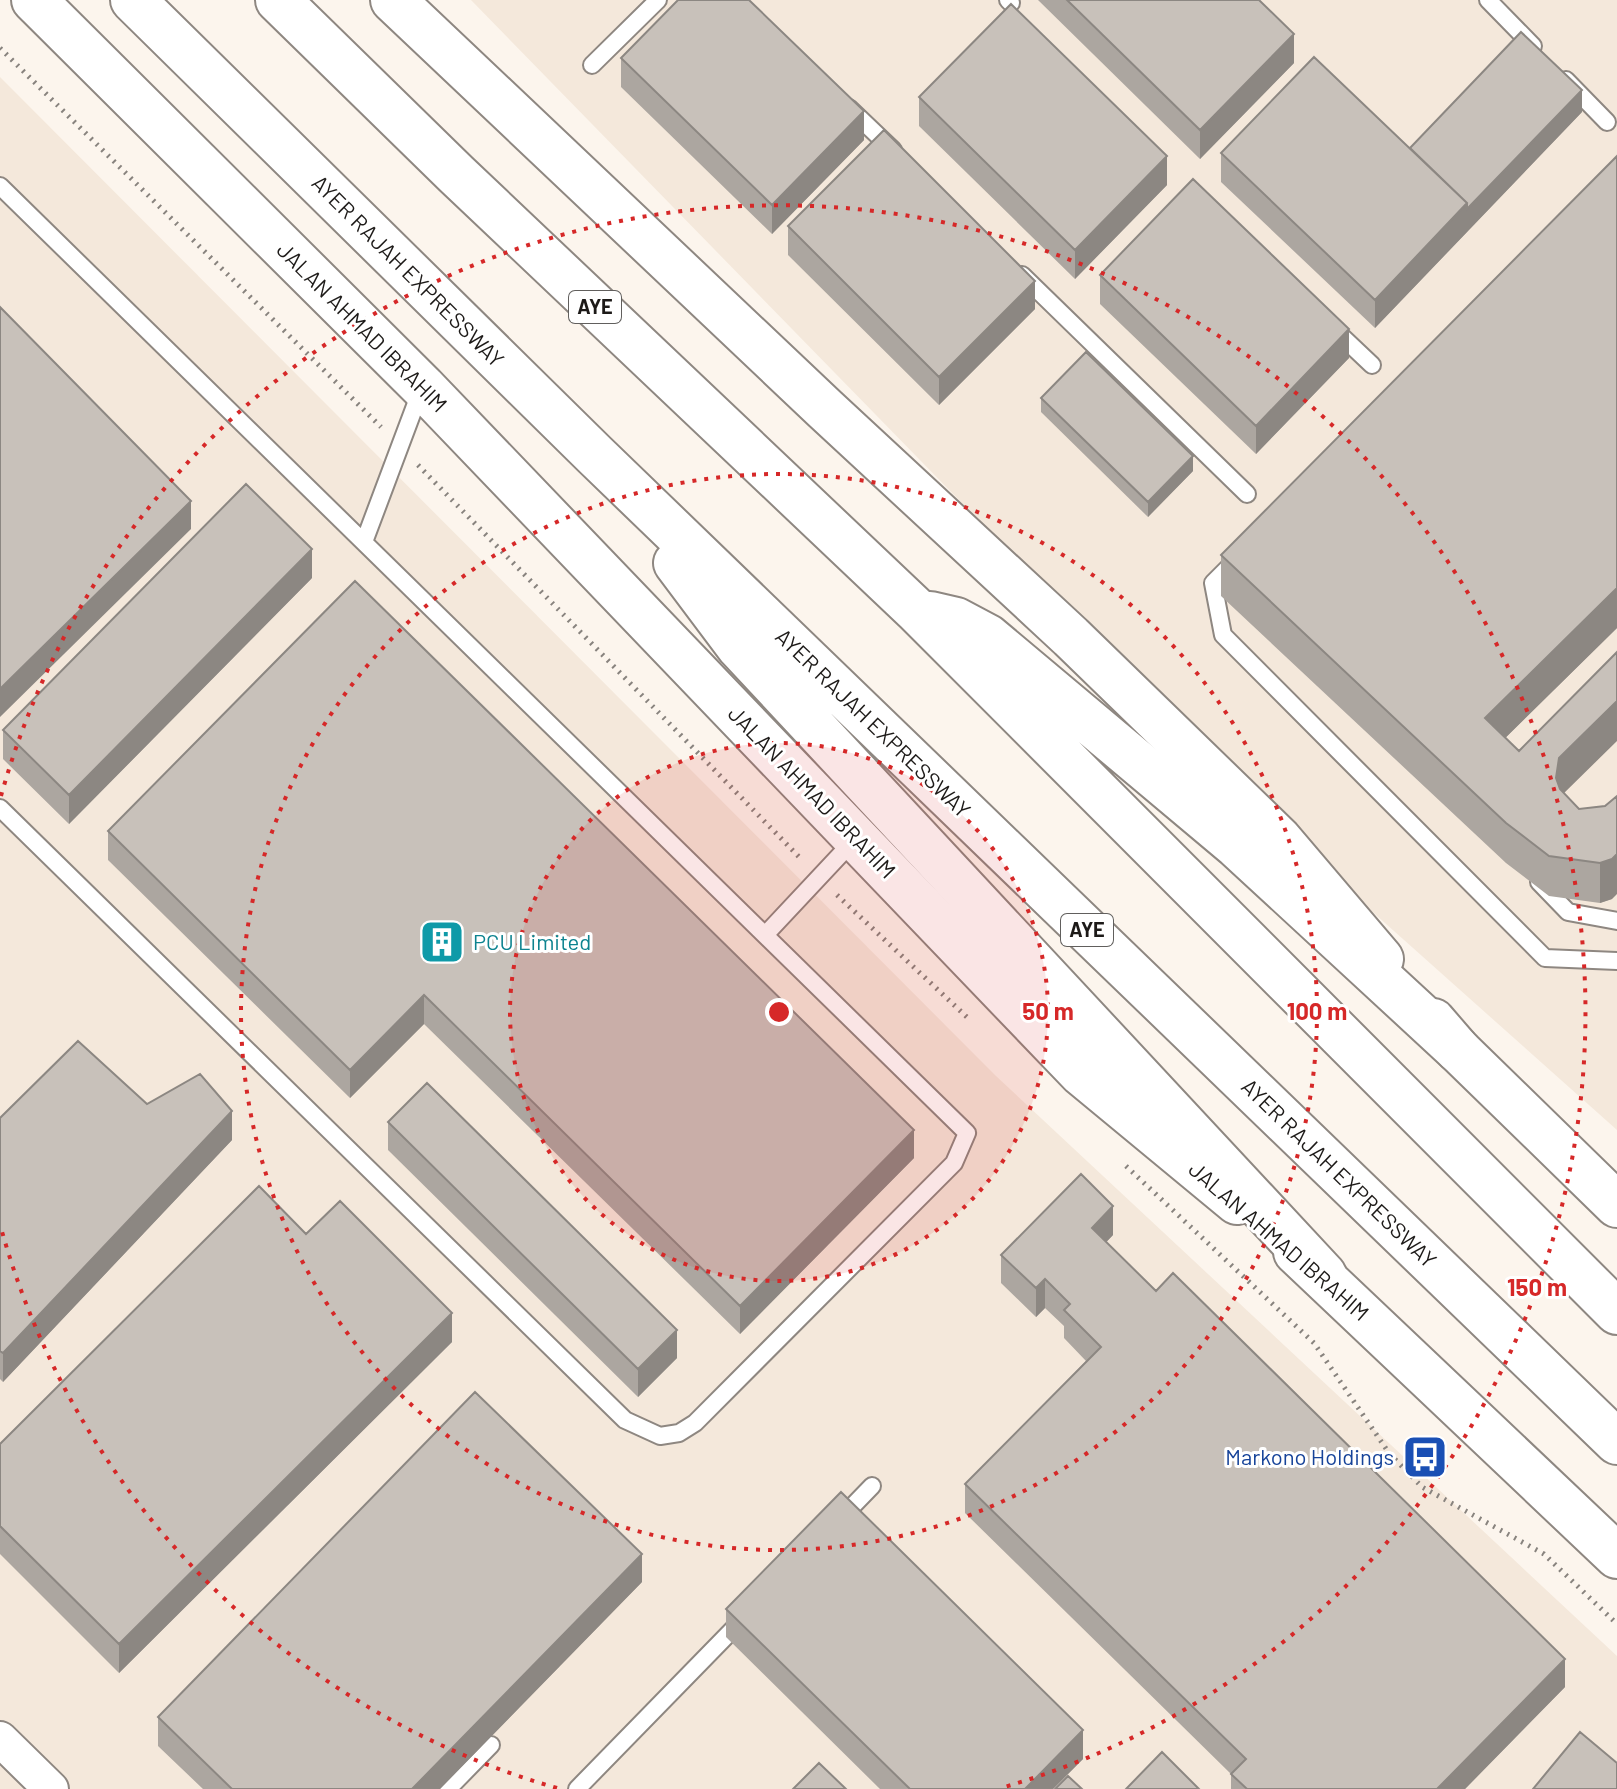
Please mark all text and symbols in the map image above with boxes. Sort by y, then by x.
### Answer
street label: AYER RAJAH EXPRESSWAY [307,169,510,372]
street label: JALAN AHMAD IBRAHIM [272,236,453,417]
road number: AYE [569,291,621,323]
street label: AYER RAJAH EXPRESSWAY [771,622,977,822]
street label: JALAN AHMAD IBRAHIM [724,700,902,883]
road number: AYE [1061,914,1113,946]
building icon: PCU Limited [418,918,466,966]
place label: PCU Limited [473,928,591,954]
text: 50 m [1022,996,1074,1025]
text: 100 m [1287,996,1347,1025]
centre of rings [765,998,793,1026]
street label: AYER RAJAH EXPRESSWAY [1237,1072,1443,1272]
street label: JALAN AHMAD IBRAHIM [1184,1155,1375,1325]
text: 150 m [1507,1272,1567,1301]
bus stop icon: Markono Holdings [1401,1433,1449,1481]
place label: Markono Holdings [1225,1443,1394,1469]

